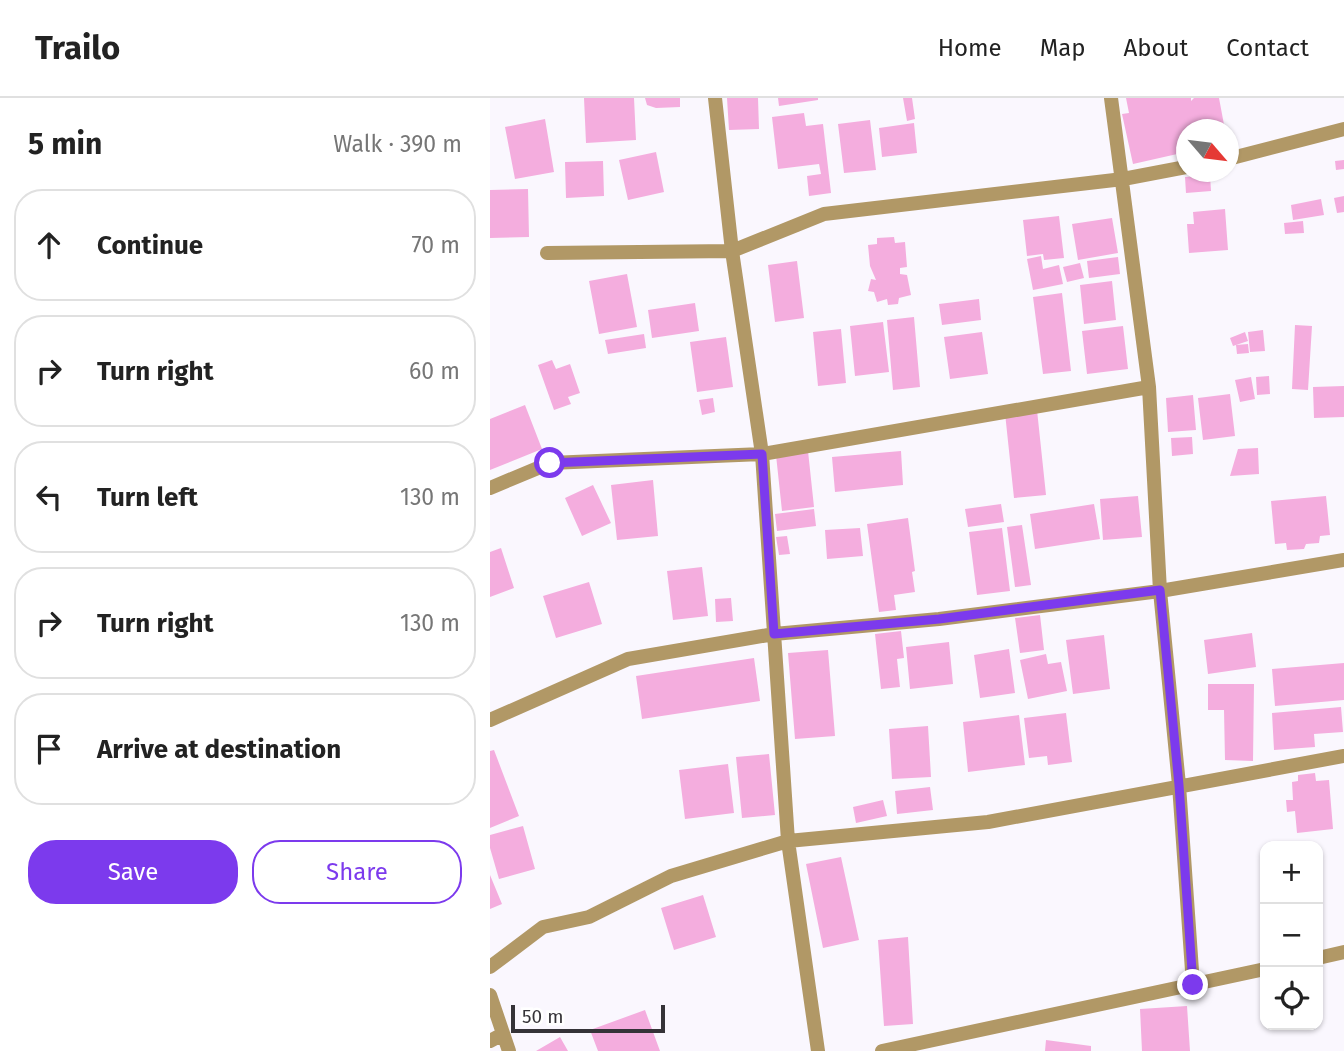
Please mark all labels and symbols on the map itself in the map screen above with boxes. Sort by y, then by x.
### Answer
north arrow [1176,119,1239,182]
route start [534,447,565,478]
route end [1177,969,1208,1000]
scale bar [511,1002,665,1034]

